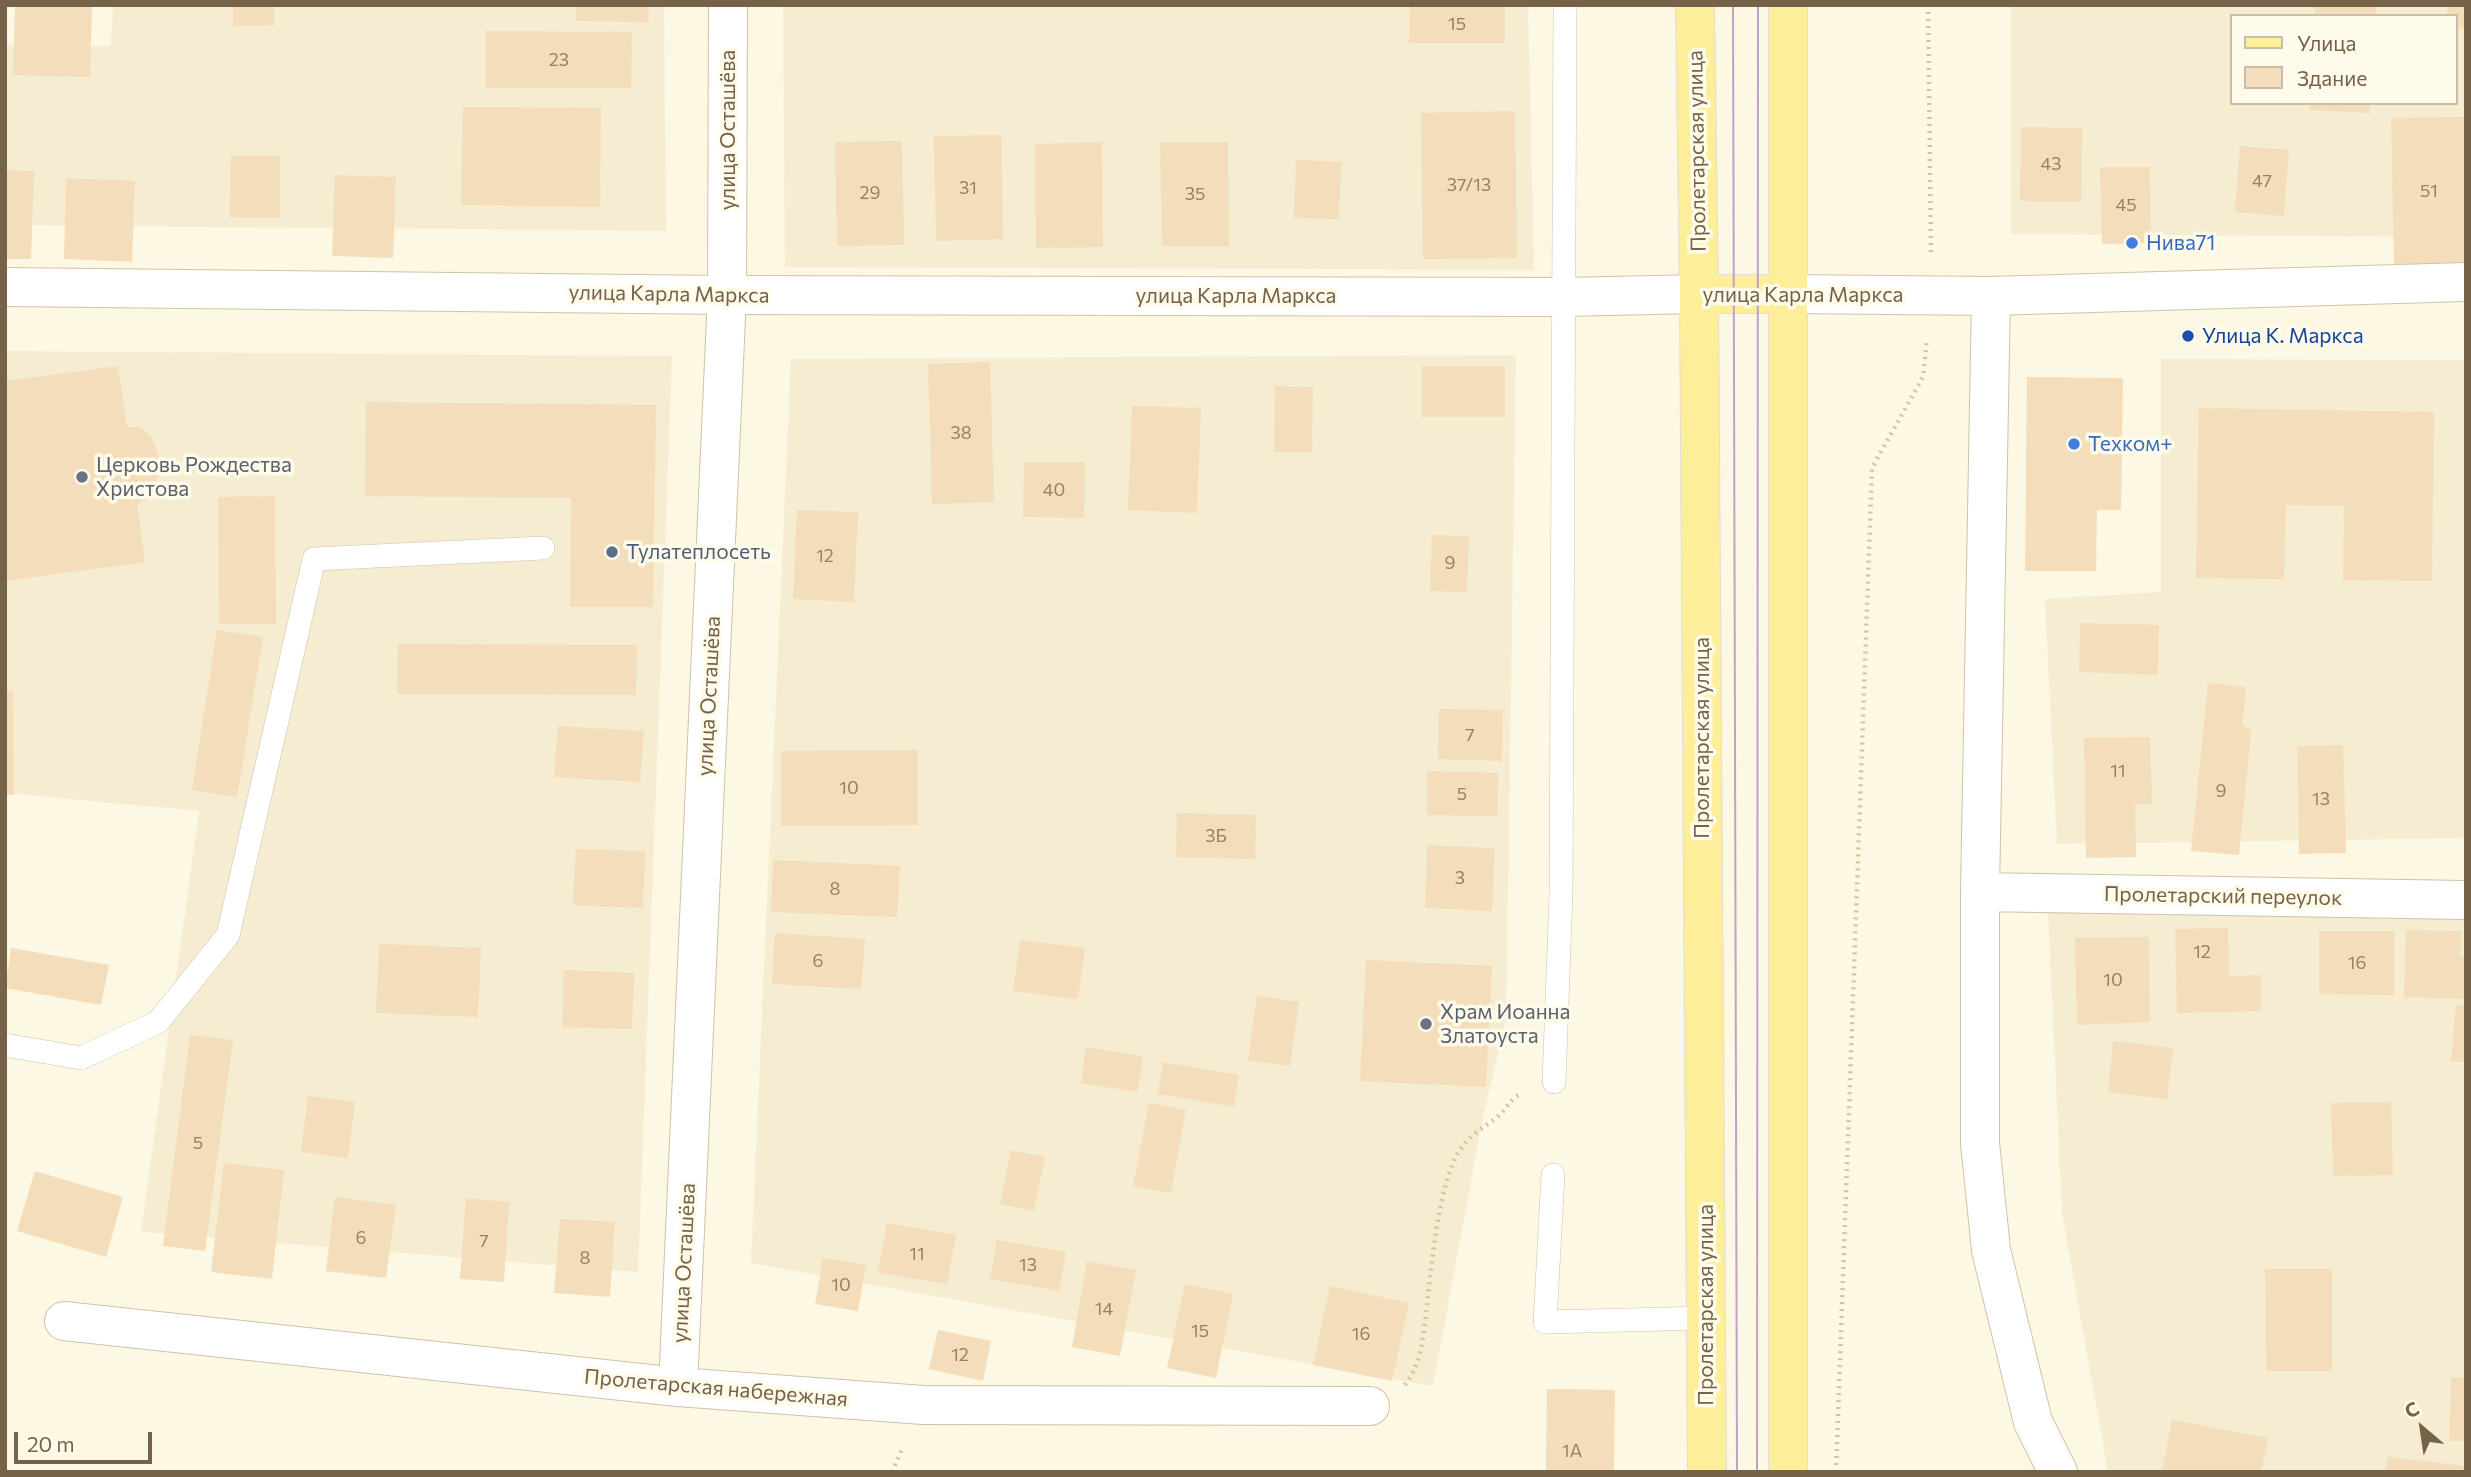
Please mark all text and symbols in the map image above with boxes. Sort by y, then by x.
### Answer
house number: 15 [1448,13,1466,35]
legend [2230,14,2457,105]
text: Улица [2297,30,2356,55]
house number: 23 [549,49,569,71]
street label: улица Осташёва [715,50,741,210]
street label: Пролетарская улица [1683,50,1711,252]
text: Здание [2297,65,2367,90]
house number: 43 [2040,153,2062,175]
house number: 47 [2252,170,2272,192]
house number: 37/13 [1447,174,1491,196]
house number: 31 [959,177,977,199]
house number: 51 [2420,180,2438,202]
house number: 29 [860,182,880,204]
house number: 35 [1185,183,1205,205]
house number: 45 [2115,194,2137,216]
place label: Нива71 [2146,230,2216,256]
marker: Нива71 [2124,235,2140,251]
street label: улица Карла Маркса [568,280,770,308]
street label: улица Карла Маркса [1703,282,1903,308]
street label: улица Карла Маркса [1136,283,1336,309]
place label: Улица К. Маркса [2202,323,2364,349]
marker: Улица К. Маркса [2180,328,2196,344]
house number: 38 [950,422,972,444]
place label: Техком+ [2088,431,2173,457]
marker: Техком+ [2066,436,2082,452]
place label: Церковь Рождества Христова [96,452,292,502]
marker: Церковь Рождества Христова [74,469,90,485]
house number: 40 [1043,479,1065,501]
place label: Тулатеплосеть [626,539,771,565]
marker: Тулатеплосеть [604,544,620,560]
house number: 12 [816,545,834,567]
house number: 9 [1445,552,1455,574]
street label: улица Осташёва [692,615,726,777]
street label: Пролетарская улица [1689,637,1715,839]
house number: 7 [1465,724,1475,746]
house number: 11 [2110,760,2126,782]
house number: 10 [839,777,859,799]
house number: 9 [2216,780,2226,802]
house number: 5 [1457,783,1467,805]
house number: 13 [2312,788,2330,810]
house number: 3Б [1205,825,1227,847]
house number: 3 [1455,867,1465,889]
house number: 8 [830,878,840,900]
street label: Пролетарский переулок [2104,881,2342,911]
house number: 12 [2193,941,2211,963]
house number: 6 [813,950,823,972]
house number: 16 [2348,952,2366,974]
house number: 10 [2103,969,2123,991]
place label: Храм Иоанна Златоуста [1440,999,1570,1049]
marker: Храм Иоанна Златоуста [1418,1016,1434,1032]
house number: 5 [193,1132,203,1154]
street label: улица Осташёва [667,1182,701,1344]
street label: Пролетарская улица [1693,1204,1719,1406]
house number: 6 [356,1227,366,1249]
house number: 7 [479,1230,489,1252]
house number: 11 [909,1243,925,1265]
house number: 8 [580,1247,590,1269]
house number: 13 [1019,1254,1037,1276]
house number: 10 [831,1274,851,1296]
house number: 14 [1095,1298,1113,1320]
house number: 15 [1191,1320,1209,1342]
house number: 16 [1352,1323,1370,1345]
house number: 12 [951,1344,969,1366]
street label: Пролетарская набережная [583,1364,849,1412]
north arrow [2387,1393,2457,1463]
text: С [2400,1396,2423,1422]
scale bar [18,1418,156,1462]
text: 20 m [27,1431,75,1456]
house number: 1А [1562,1440,1582,1462]

